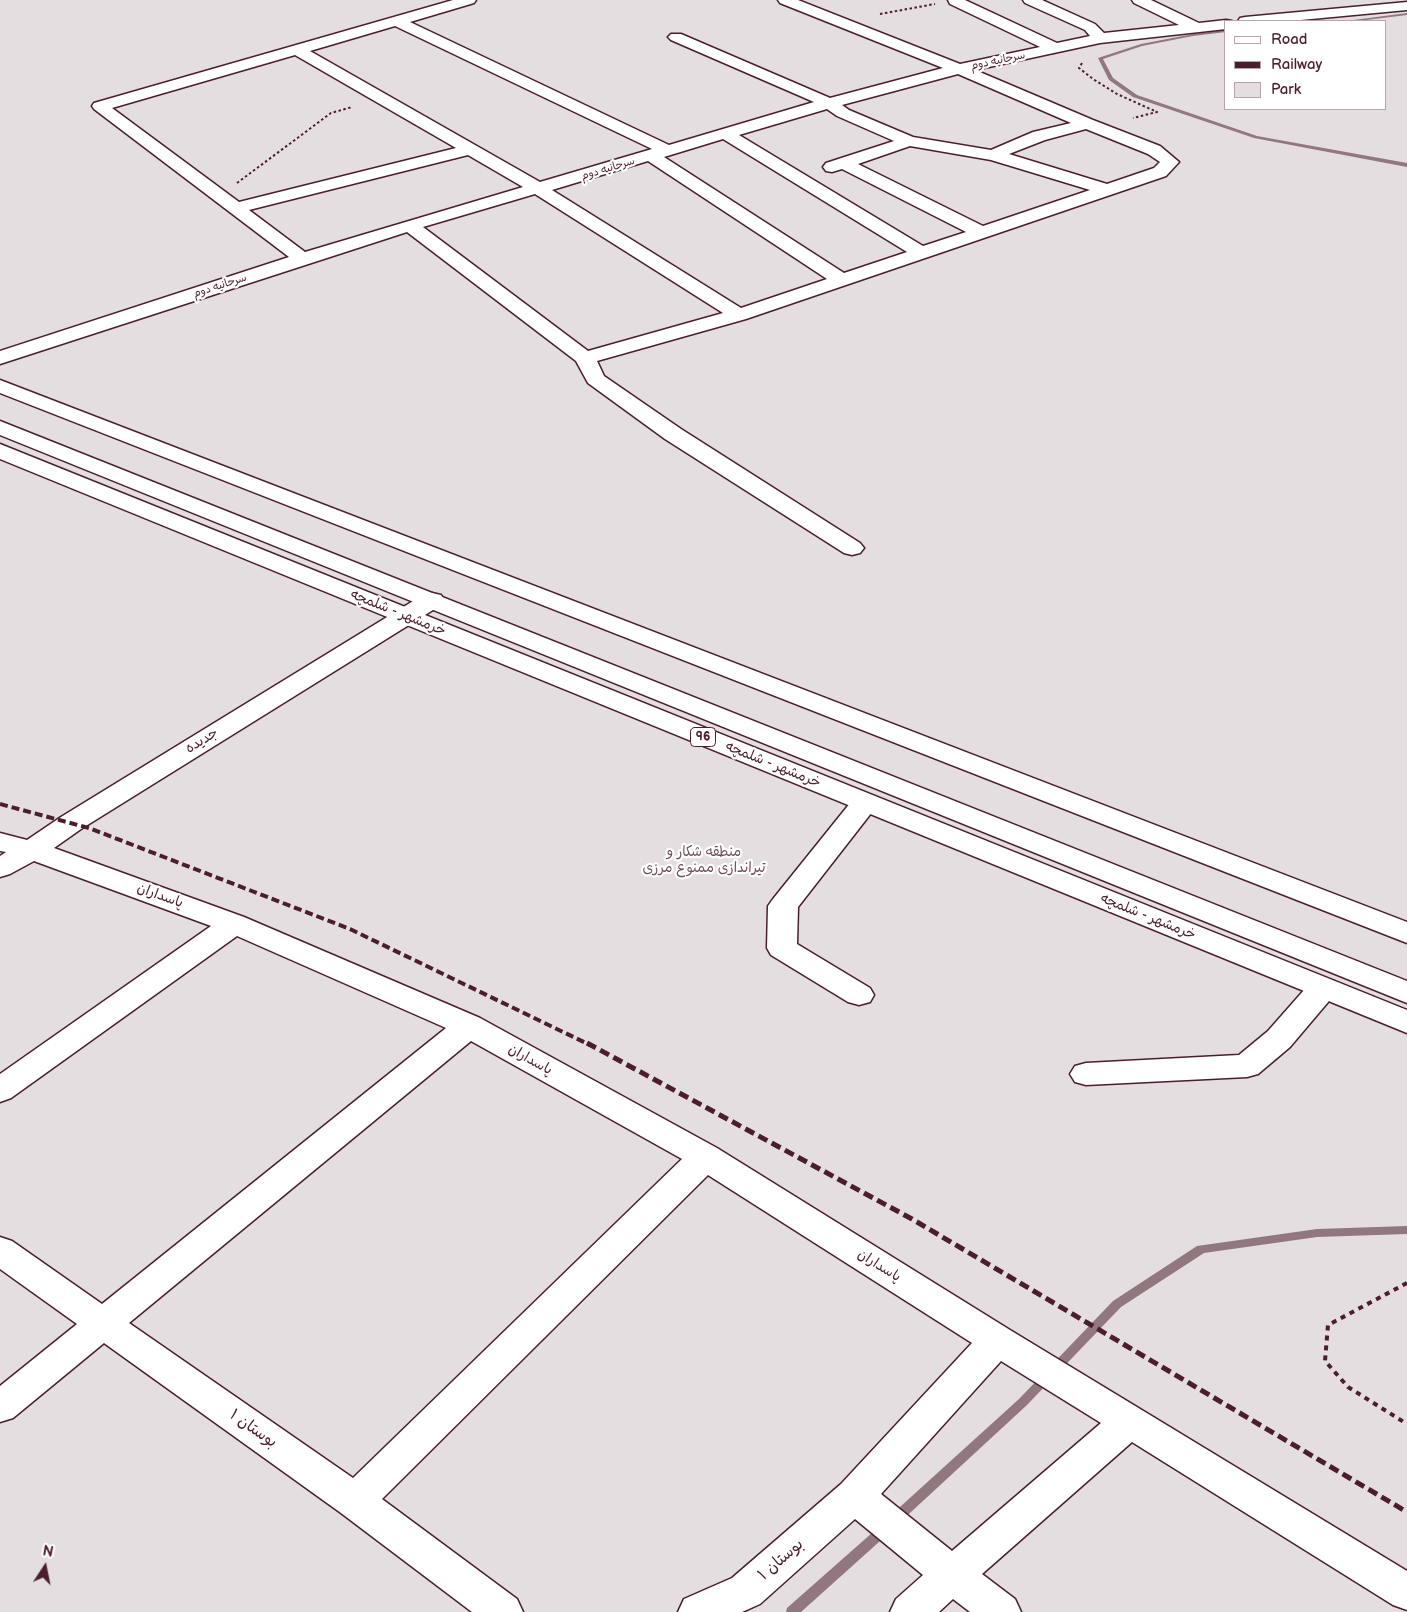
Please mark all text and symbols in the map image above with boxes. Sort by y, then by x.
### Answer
legend [1224,20,1387,110]
text: Road [1271,30,1307,49]
street label: سرحانیه دوم [969,49,1027,73]
text: Railway [1271,55,1322,74]
text: Park [1271,80,1301,99]
street label: سرحانیه دوم [580,155,636,183]
street label: سرحانیه دوم [192,271,248,301]
street label: خرمشهر - شلمچه [348,586,448,640]
street label: جدیده [183,724,221,758]
road number: 96 [690,728,716,746]
street label: خرمشهر - شلمچه [723,738,823,792]
park label: منطقه شکار و تیراندازی ممنوع مرزی [642,844,766,876]
street label: پاسداران [135,880,185,912]
street label: خرمشهر - شلمچه [1098,890,1198,944]
street label: پاسداران [505,1041,555,1079]
street label: پاسداران [854,1246,904,1286]
street label: بوستان ۱ [225,1406,281,1452]
street label: بوستان ۱ [754,1535,808,1585]
north arrow [20,1542,70,1592]
text: N [41,1542,55,1561]

